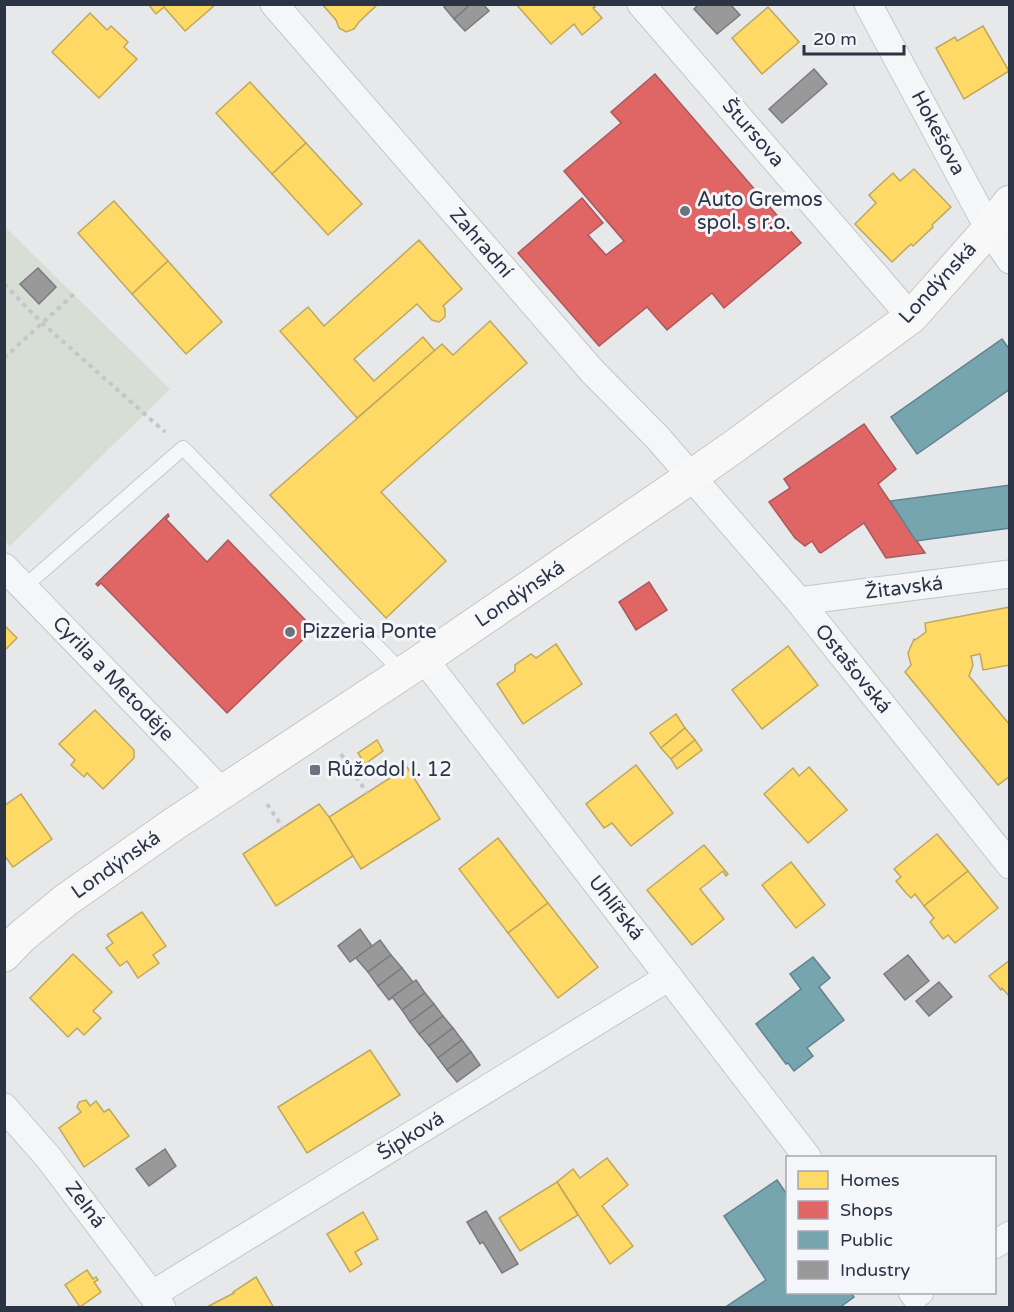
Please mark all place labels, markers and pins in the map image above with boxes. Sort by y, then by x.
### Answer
place label: Auto Gremos spol. s r.o. [697,188,823,235]
marker: Auto Gremos spol. s r.o. [678,204,692,218]
place label: Pizzeria Ponte [302,620,437,644]
marker: Pizzeria Ponte [283,625,297,639]
place label: Růžodol I. 12 [327,758,452,782]
marker: Růžodol I. 12 [308,763,322,777]

